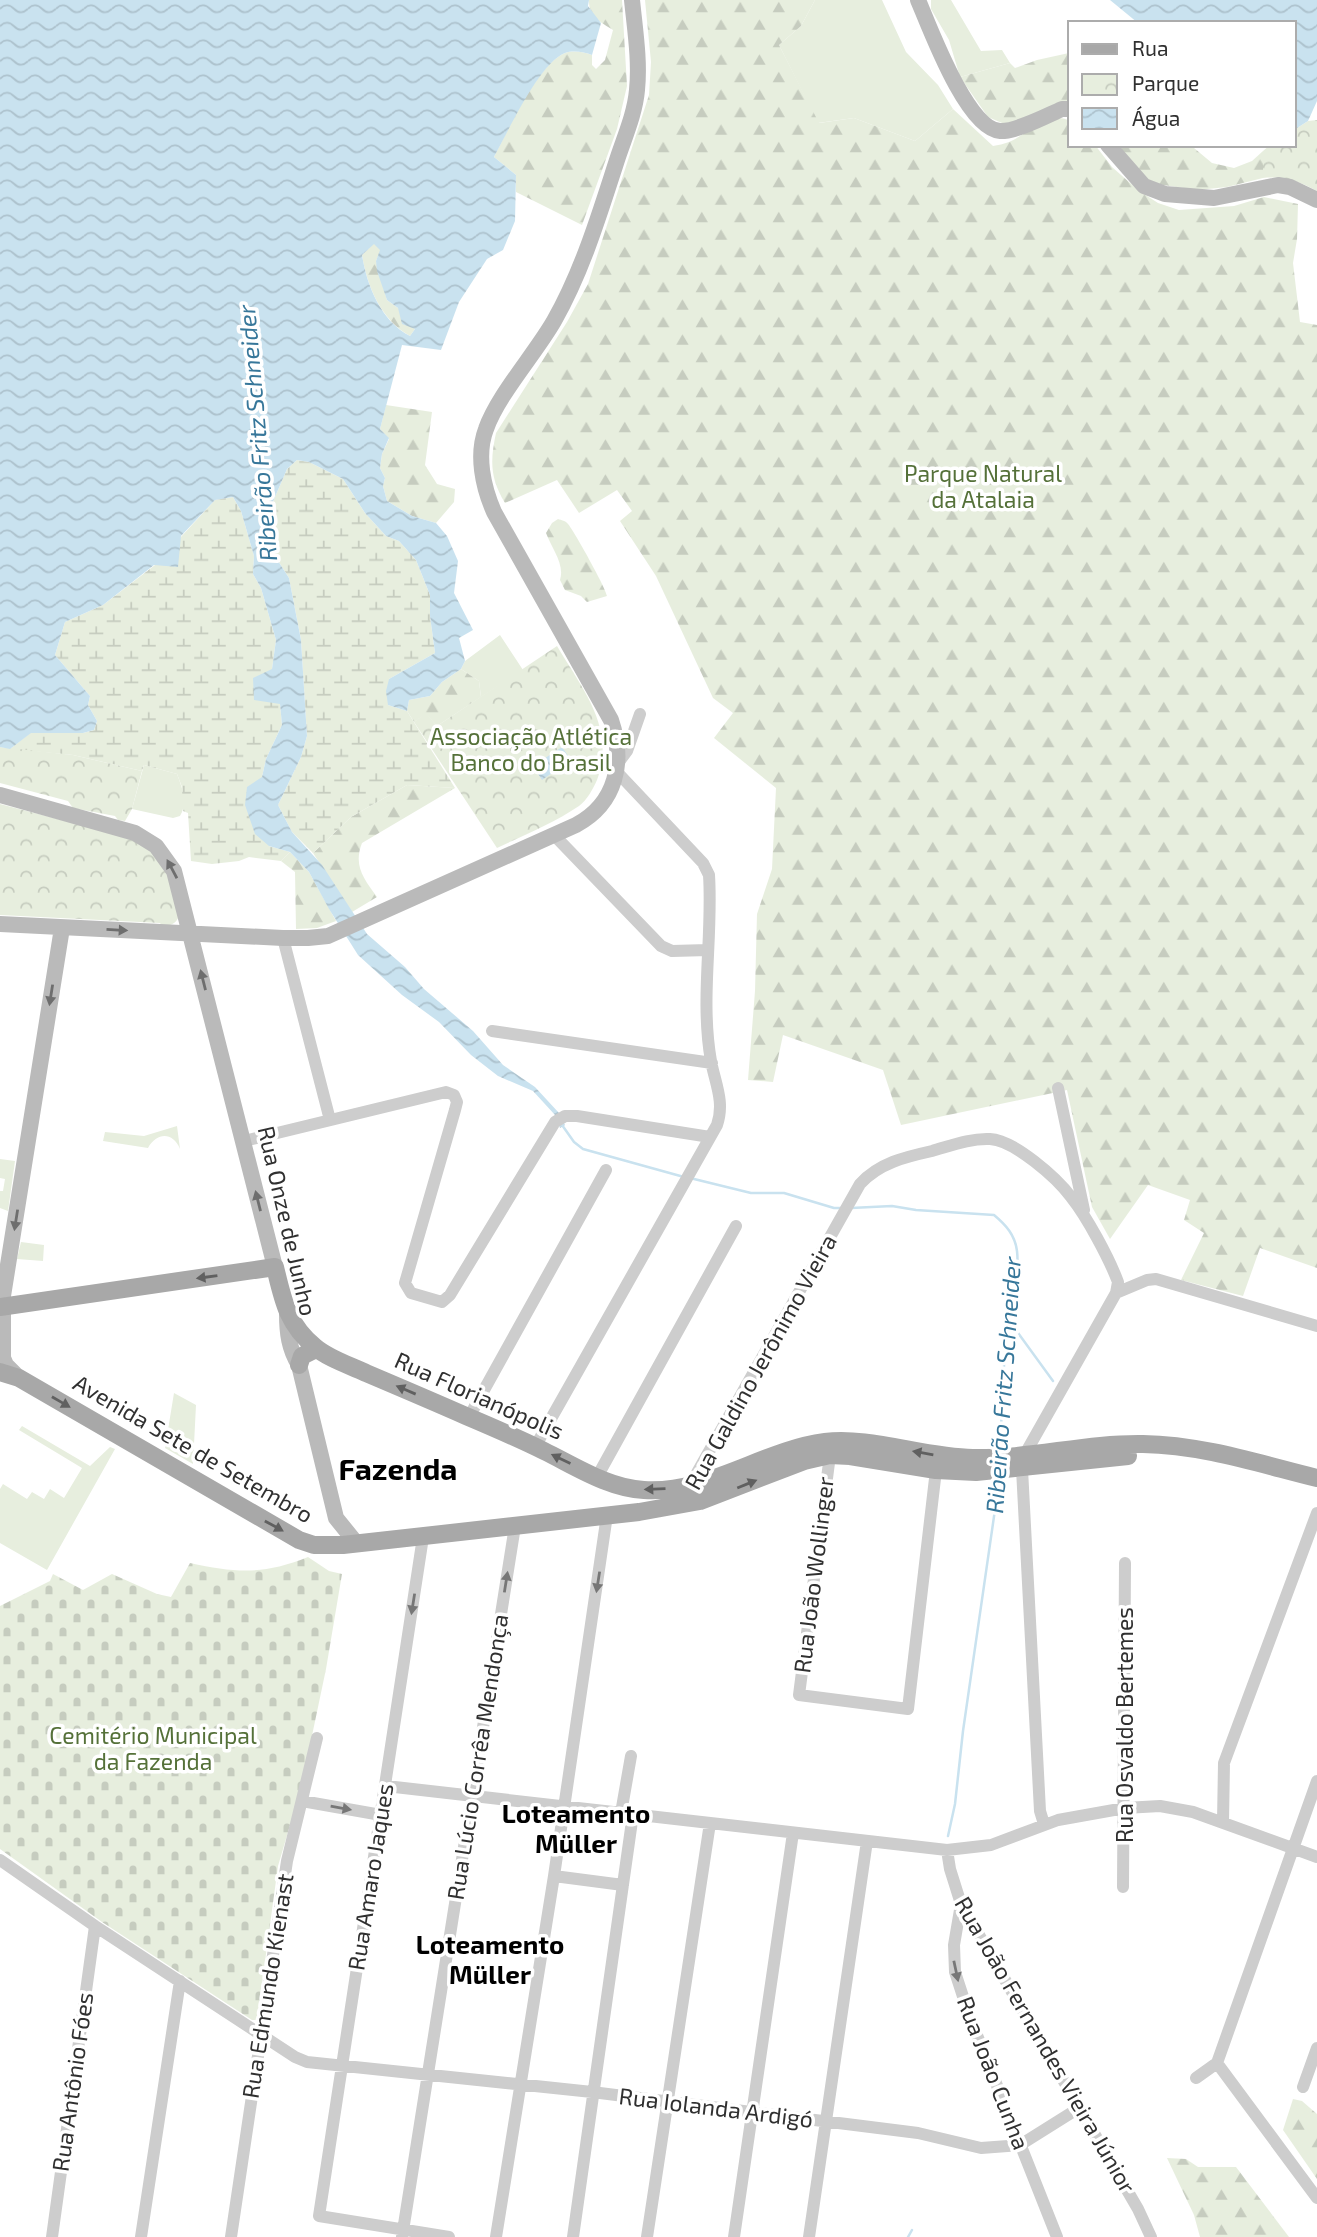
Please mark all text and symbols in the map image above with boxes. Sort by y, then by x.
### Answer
legend [1068,21,1296,147]
text: Rua [1132,35,1168,60]
text: Parque [1132,70,1199,95]
text: Água [1132,105,1180,130]
water label: Ribeirão Fritz Schneider [231,303,282,563]
park label: Parque Natural da Atalaia [904,459,1062,513]
park label: Associação Atlética Banco do Brasil [430,722,632,776]
one-way arrow [166,859,178,879]
one-way arrow [106,925,128,936]
one-way arrow [197,969,208,991]
one-way arrow [46,984,57,1006]
street label: Rua Onze de Junho [253,1123,323,1318]
one-way arrow [252,1190,263,1212]
one-way arrow [10,1209,21,1231]
street label: Rua Galdino Jerônimo Vieira [678,1229,842,1494]
water label: Ribeirão Fritz Schneider [979,1255,1026,1514]
one-way arrow [196,1272,218,1283]
street label: Rua Florianópolis [391,1345,568,1445]
street label: Avenida Sete de Setembro [69,1368,318,1528]
one-way arrow [396,1384,416,1396]
one-way arrow [51,1396,70,1408]
one-way arrow [912,1448,934,1459]
district label: Fazenda [339,1450,457,1486]
one-way arrow [551,1454,571,1465]
street label: Rua João Wollinger [787,1475,839,1675]
one-way arrow [737,1478,757,1490]
one-way arrow [644,1484,666,1495]
one-way arrow [264,1520,284,1532]
one-way arrow [501,1571,512,1593]
one-way arrow [592,1572,603,1594]
one-way arrow [407,1593,418,1615]
street label: Rua Osvaldo Bertemes [1110,1607,1138,1843]
street label: Rua Lúcio Corrêa Mendonça [441,1612,514,1902]
park label: Cemitério Municipal da Fazenda [49,1721,257,1775]
street label: Rua Amaro Jaques [341,1781,399,1972]
district label: Loteamento Müller [502,1797,650,1858]
one-way arrow [330,1803,352,1814]
street label: Rua Edmundo Kienast [235,1871,299,2100]
street label: Rua João Fernandes Vieira Júnior [949,1891,1142,2198]
district label: Loteamento Müller [416,1928,564,1989]
one-way arrow [951,1960,962,1982]
street label: Rua Antônio Fóes [46,1991,98,2173]
street label: Rua João Cunha [952,1992,1036,2153]
street label: Rua Iolanda Ardigó [617,2081,815,2133]

